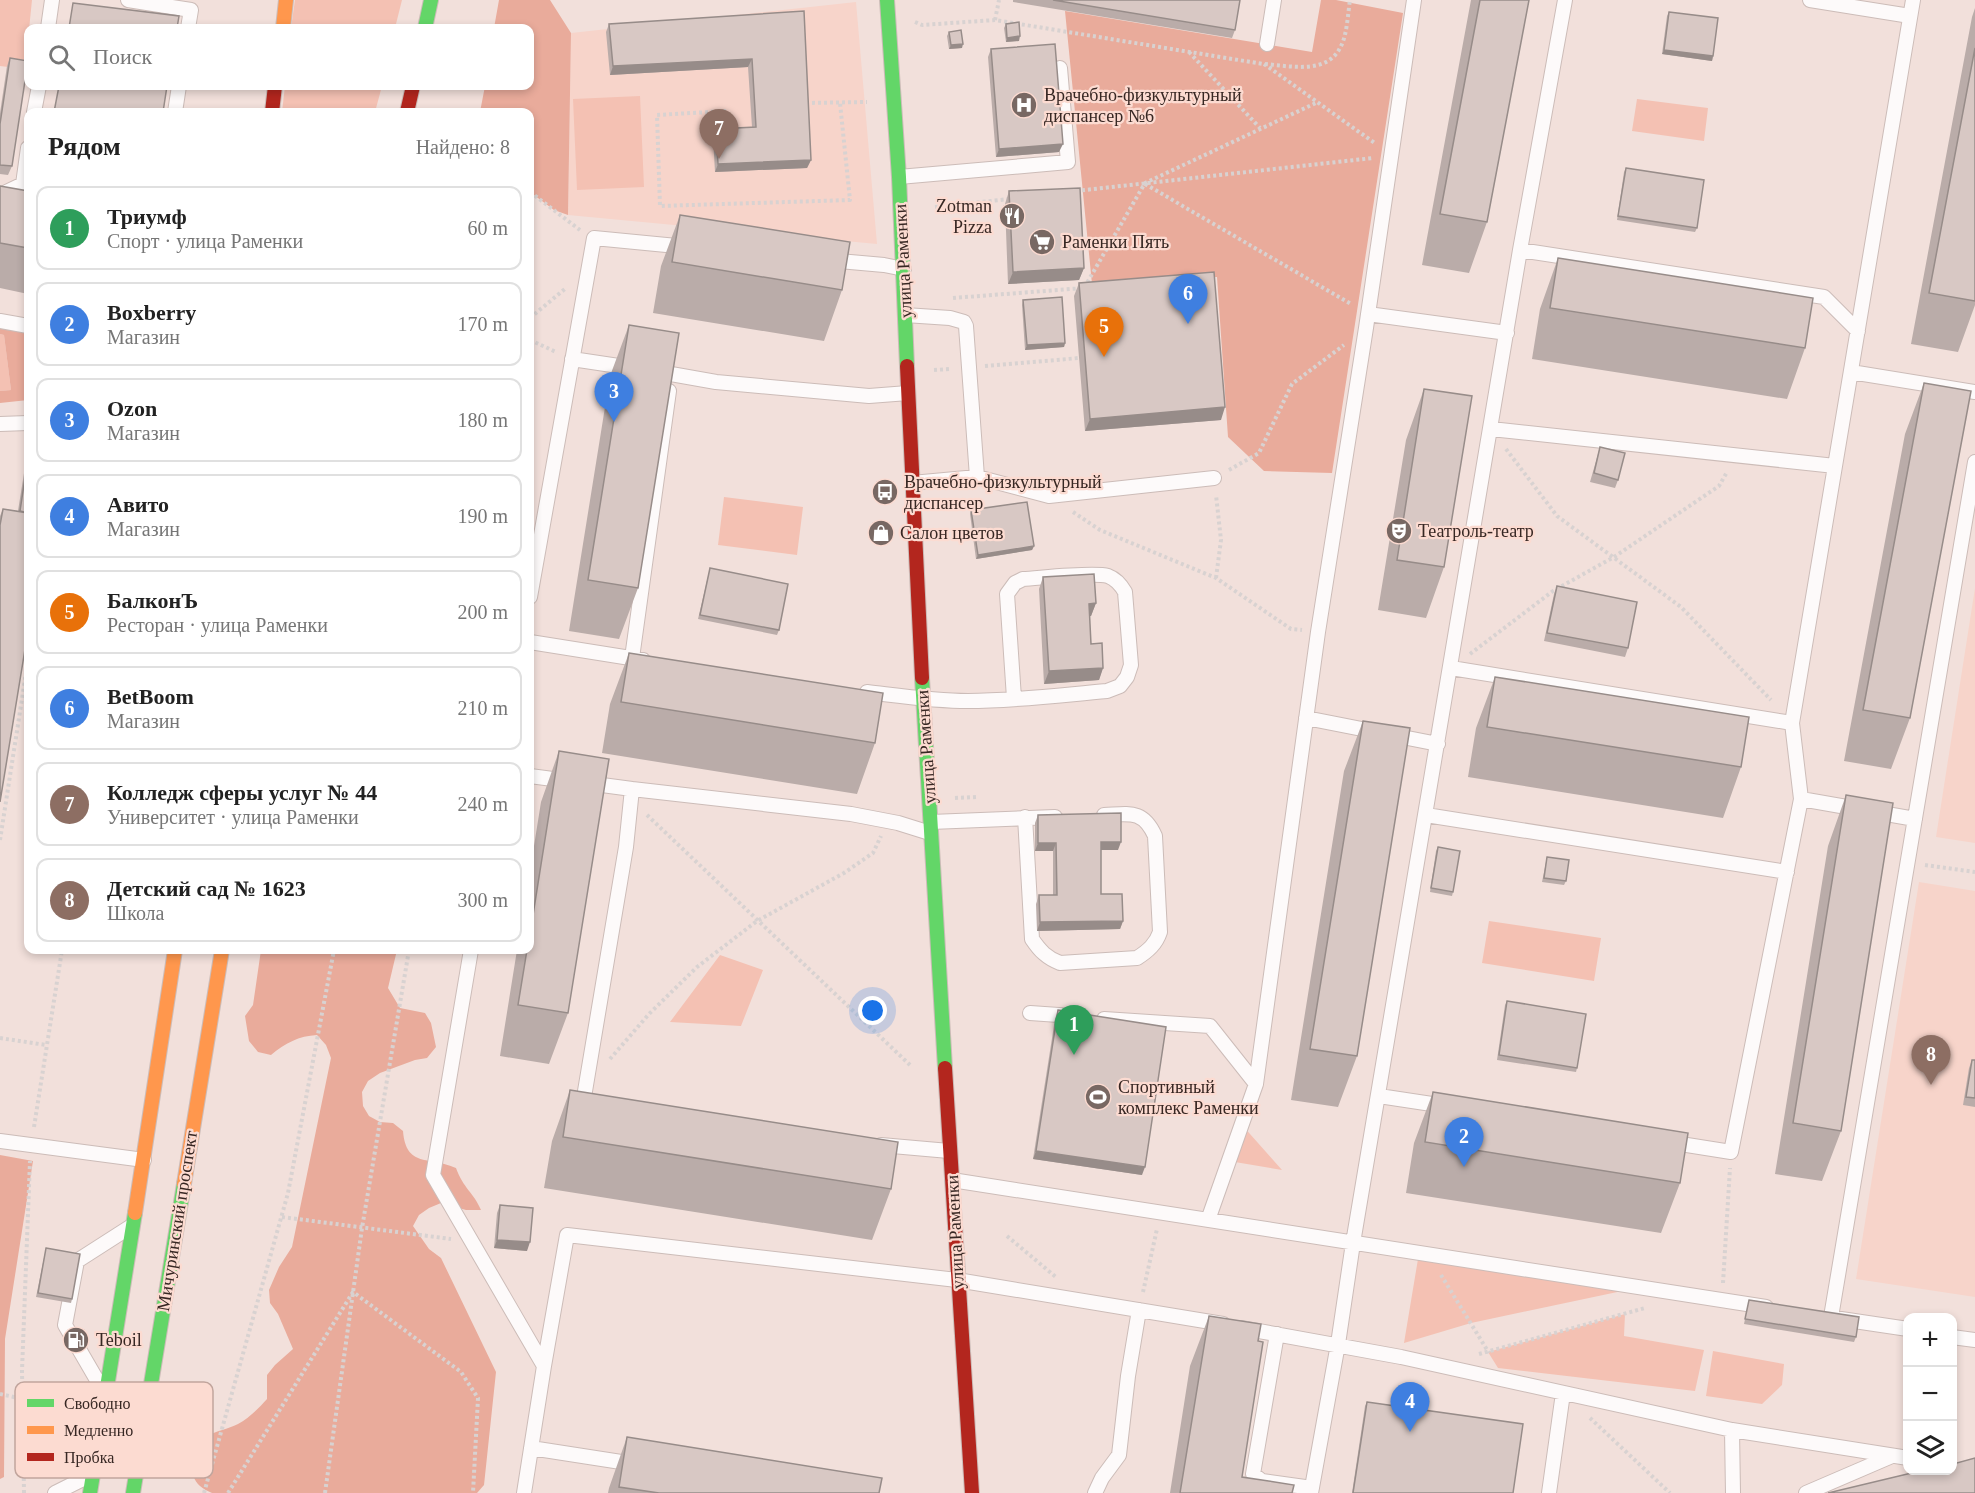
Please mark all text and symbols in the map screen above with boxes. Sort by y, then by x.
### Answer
search box [24,24,534,90]
icon: search [45,41,78,74]
text: Поиск [93,44,152,69]
place label: Врачебно-физкультурный диспансер №6 [1044,85,1242,126]
hospital icon: Врачебно-физкультурный диспансер №6 [1009,90,1039,120]
pin: 7 [700,110,738,159]
text: Рядом [48,132,121,161]
text: Найдено: 8 [416,136,510,158]
place label: Zotman Pizza [936,196,992,237]
restaurant icon: Zotman Pizza [997,201,1027,231]
street label: улица Раменки [890,203,916,319]
text: Триумф [107,204,187,229]
text: 1 [65,217,75,239]
text: 60 m [467,217,508,239]
supermarket icon: Раменки Пять [1027,227,1057,257]
text: Спорт · улица Раменки [107,230,303,252]
place label: Раменки Пять [1062,232,1169,252]
pin: 6 [1168,274,1208,324]
text: Boxberry [107,300,196,325]
pin: 5 [1084,308,1124,357]
text: 2 [65,313,75,335]
text: 170 m [457,313,508,335]
text: Магазин [107,326,180,348]
pin: 3 [594,372,634,422]
text: Ozon [107,396,157,421]
text: 3 [65,409,75,431]
text: 180 m [457,409,508,431]
text: Магазин [107,422,180,444]
place label: Врачебно-физкультурный диспансер [904,472,1102,513]
bus stop icon: Врачебно-физкультурный диспансер [870,477,900,507]
text: Авито [107,492,169,517]
text: 4 [65,505,75,527]
text: 190 m [457,505,508,527]
theatre icon: Театроль-театр [1384,516,1414,546]
text: Магазин [107,518,180,540]
shop icon: Салон цветов [866,518,896,548]
place label: Театроль-театр [1418,521,1534,541]
place label: Салон цветов [900,523,1003,543]
text: БалконЪ [107,588,198,613]
text: 5 [65,601,75,623]
text: 200 m [457,601,508,623]
text: Ресторан · улица Раменки [107,614,328,636]
text: BetBoom [107,684,194,709]
street label: улица Раменки [912,689,940,805]
text: 6 [65,697,75,719]
text: 210 m [457,697,508,719]
text: Магазин [107,710,180,732]
text: Колледж сферы услуг № 44 [107,780,377,805]
text: 7 [65,793,75,815]
text: 240 m [457,793,508,815]
text: Университет · улица Раменки [107,806,359,828]
text: Детский сад № 1623 [107,876,306,901]
text: 8 [65,889,75,911]
text: 300 m [457,889,508,911]
text: Школа [107,902,164,924]
your location [858,996,887,1025]
pin: 1 [1054,1006,1094,1055]
pin: 8 [1912,1036,1950,1085]
place label: Спортивный комплекс Раменки [1118,1077,1259,1118]
sports icon: Спортивный комплекс Раменки [1083,1082,1113,1112]
pin: 2 [1444,1118,1484,1167]
street label: Мичуринский проспект [153,1129,201,1313]
street label: улица Раменки [942,1174,968,1290]
map controls [1903,1313,1957,1475]
button: + [1903,1313,1957,1367]
fuel station icon: Teboil [61,1325,91,1355]
place label: Teboil [96,1330,142,1350]
button: − [1903,1367,1957,1421]
legend [15,1382,213,1478]
pin: 4 [1390,1382,1430,1432]
text: Свободно [64,1395,131,1413]
button: layers [1903,1421,1957,1475]
text: Медленно [64,1422,133,1440]
text: Пробка [64,1449,114,1467]

